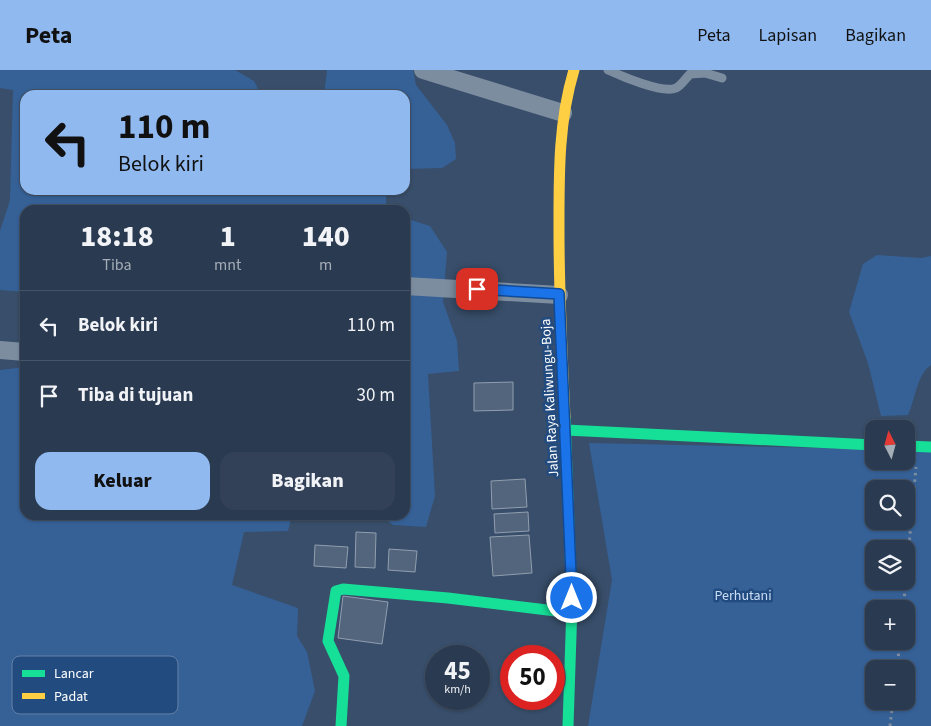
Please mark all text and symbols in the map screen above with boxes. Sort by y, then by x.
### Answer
text: Peta [25,18,72,53]
text: Peta [697,23,730,48]
text: Lapisan [758,23,817,48]
text: Bagikan [845,23,906,48]
text: 110 m [118,102,210,152]
icon: left [35,110,100,175]
text: Belok kiri [118,148,204,180]
text: 18:18 [80,215,154,258]
text: 1 [220,215,236,258]
text: 140 [302,215,350,258]
text: Tiba [102,254,132,276]
text: mnt [214,254,241,276]
text: m [319,254,332,276]
pin [456,268,498,310]
icon: arrive [463,275,491,303]
icon: left [35,312,63,340]
text: Belok kiri [78,312,158,339]
text: 110 m [347,312,395,339]
street label: Jalan Raya Kaliwungu-Boja [536,318,564,478]
icon: arrive [35,382,63,410]
text: Tiba di tujuan [78,382,193,409]
text: 30 m [357,382,395,409]
north arrow [865,420,915,470]
map controls [865,420,915,710]
button: Keluar [35,452,210,510]
button: Bagikan [220,452,395,510]
button: search [865,480,915,530]
button: layers [865,540,915,590]
position arrow [545,571,597,623]
park label: Perhutani [714,586,772,606]
button: + [865,600,915,650]
speed limit sign: 50 [500,645,565,710]
text: 45 [444,653,471,689]
legend [12,656,178,714]
button: − [865,660,915,710]
text: Lancar [54,664,94,684]
text: km/h [444,681,471,698]
text: Padat [54,687,88,707]

